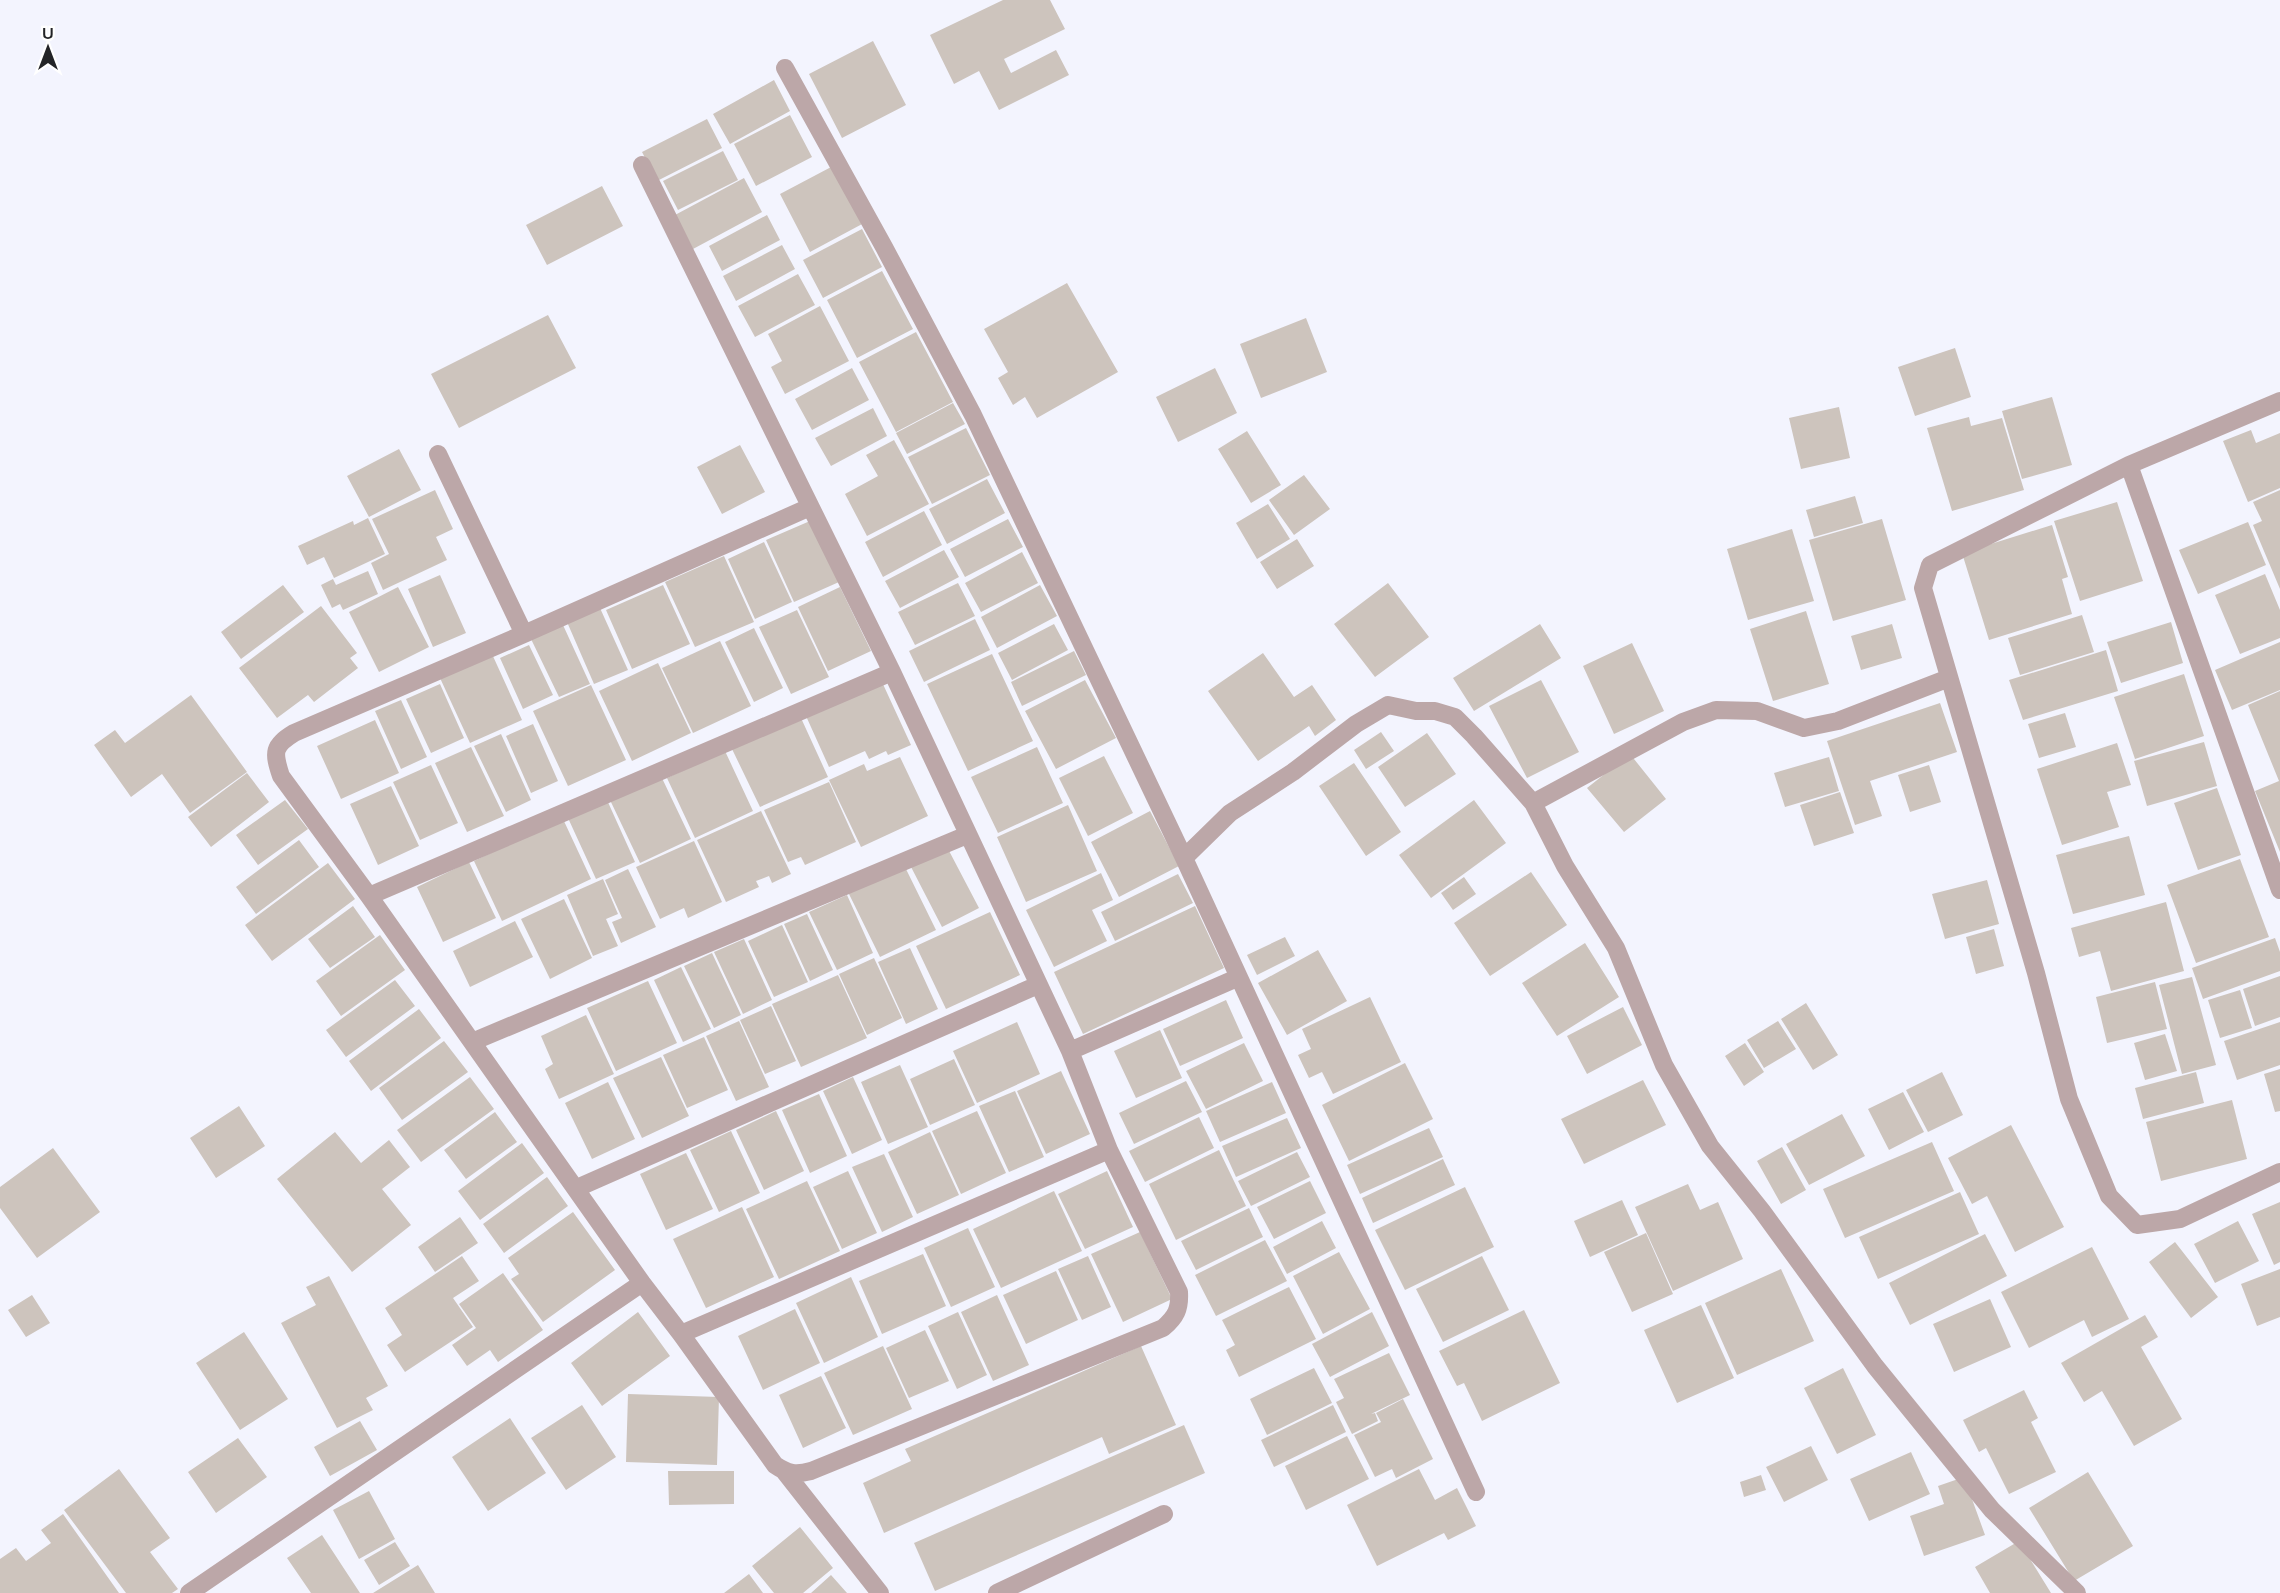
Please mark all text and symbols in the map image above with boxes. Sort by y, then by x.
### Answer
north arrow [18,18,78,78]
text: U [42,23,54,45]

